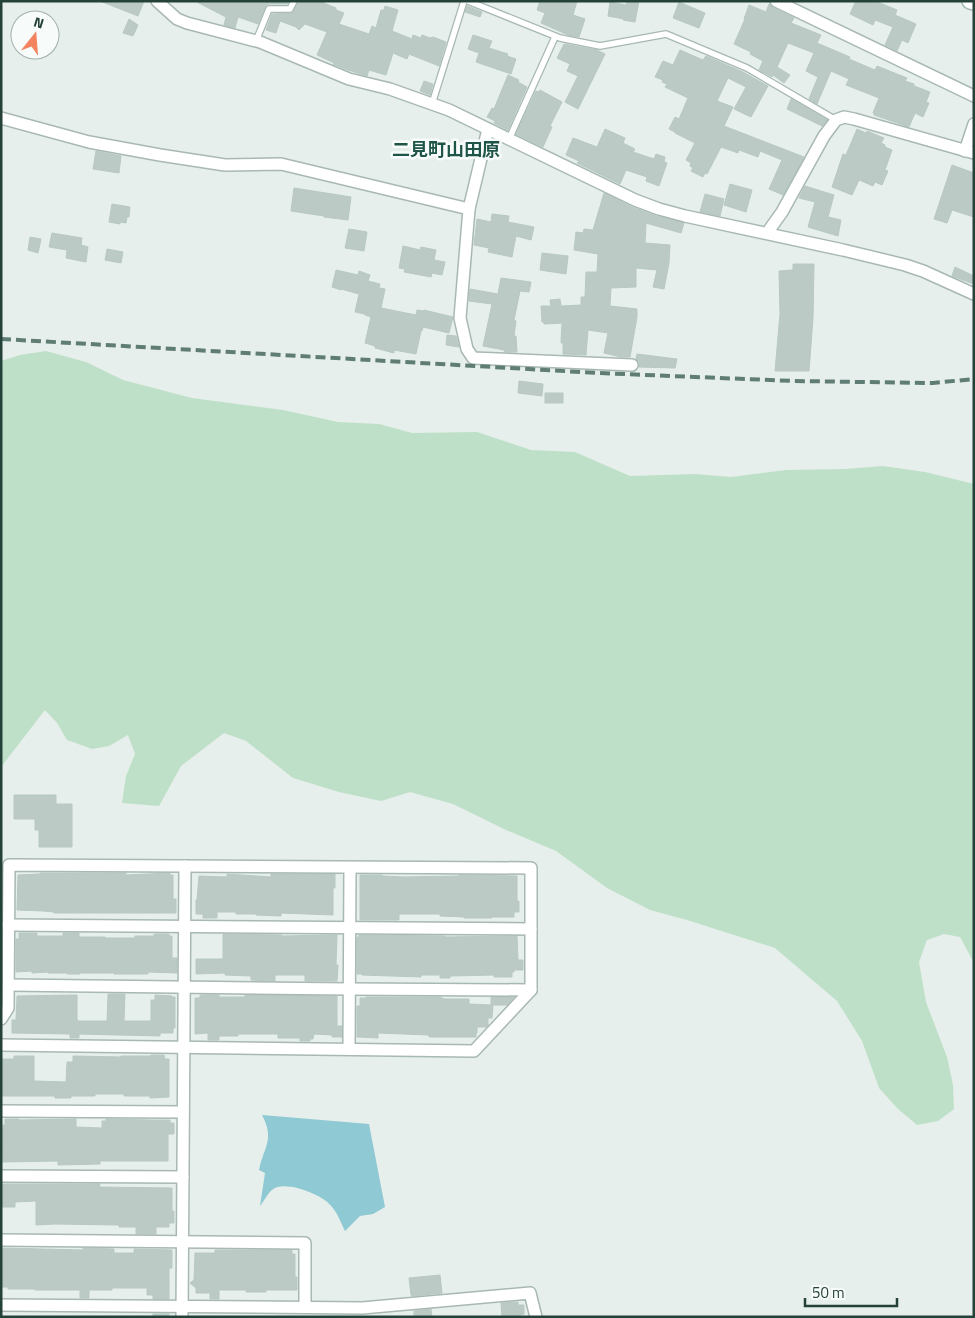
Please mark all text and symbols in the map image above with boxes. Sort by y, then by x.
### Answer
north arrow [10,10,60,60]
text: N [31,11,47,34]
district label: 二見町山田原 [392,136,500,163]
scale bar [805,1276,898,1308]
text: 50 m [812,1281,845,1304]

